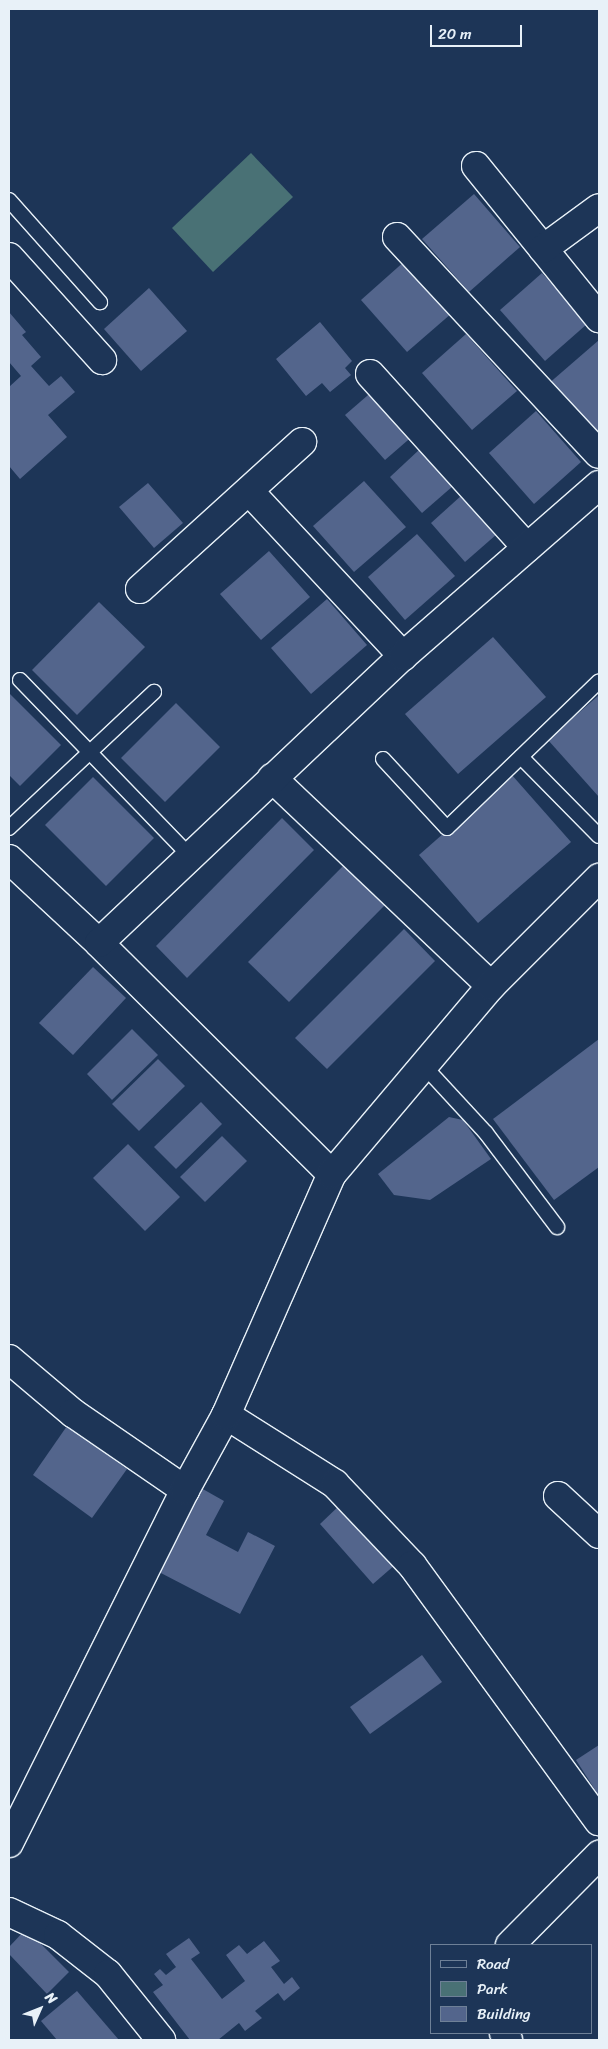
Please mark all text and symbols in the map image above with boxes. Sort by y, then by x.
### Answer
scale bar [433,15,526,47]
text: 20 m [438,21,472,47]
legend [430,1944,593,2034]
text: Road [477,1951,509,1977]
text: Park [477,1976,508,2002]
north arrow [15,1984,65,2034]
text: N [39,1986,64,2010]
text: Building [477,2001,531,2027]

